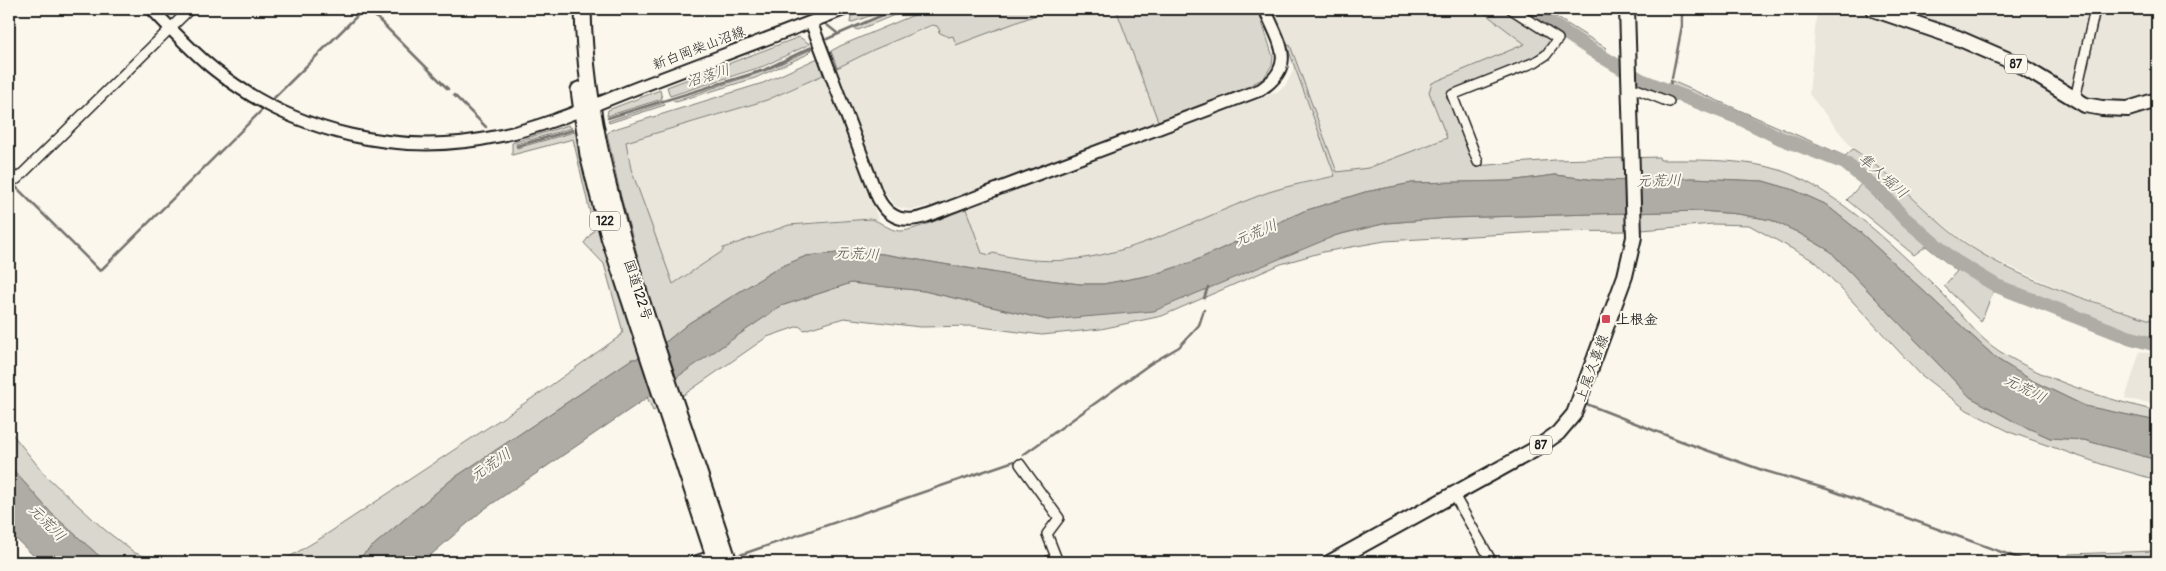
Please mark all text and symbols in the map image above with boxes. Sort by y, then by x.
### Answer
street label: 新白岡柴山沼線 [650,23,748,73]
road number: 87 [2005,54,2027,74]
water label: 沼落川 [684,60,732,92]
water label: 隼人堀川 [1854,149,1912,203]
water label: 元荒川 [1636,171,1682,191]
road number: 122 [590,212,620,230]
water label: 元荒川 [1232,215,1280,251]
water label: 元荒川 [834,243,880,265]
street label: 国道122号 [620,257,656,323]
place label: 上根金 [1616,311,1658,328]
marker: 上根金 [1600,313,1612,325]
street label: 上尾久喜線 [1572,332,1612,404]
water label: 元荒川 [2001,370,2049,408]
road number: 87 [1530,436,1552,454]
water label: 元荒川 [467,445,515,485]
water label: 元荒川 [24,500,70,546]

